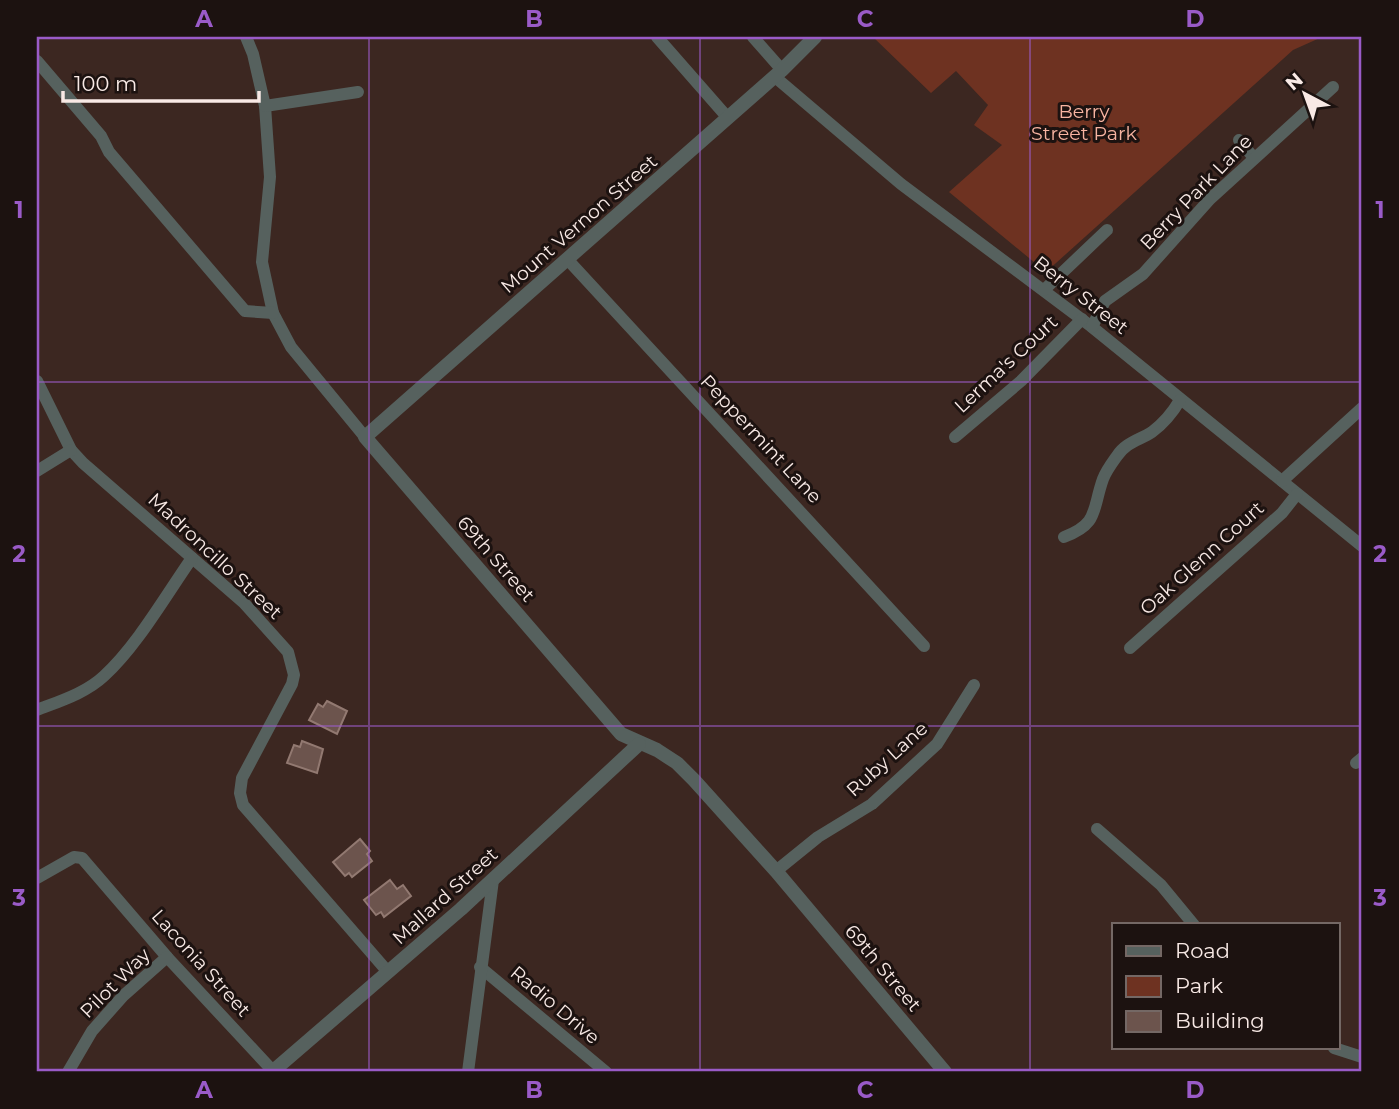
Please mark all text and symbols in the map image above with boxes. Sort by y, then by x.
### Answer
text: A [194,5,213,33]
text: B [525,5,543,33]
text: C [857,5,874,33]
text: D [1186,5,1205,33]
scale bar [63,60,259,104]
north arrow [1270,60,1340,130]
text: N [1281,68,1308,95]
text: 100 m [74,71,137,96]
park label: Berry Street Park [1031,100,1138,145]
street label: Berry Park Lane [1135,130,1257,254]
street label: Mount Vernon Street [496,150,662,298]
text: 1 [14,196,24,224]
text: 1 [1375,196,1385,224]
street label: Berry Street [1029,251,1133,339]
street label: Lerma's Court [950,310,1063,418]
street label: Peppermint Lane [696,370,826,508]
street label: Madroncillo Street [143,488,287,624]
street label: Oak Glenn Court [1135,496,1269,620]
street label: 69th Street [452,511,540,607]
text: 2 [12,540,26,568]
text: 2 [1373,540,1387,568]
street label: Ruby Lane [842,717,932,801]
street label: Mallard Street [388,843,502,949]
text: 3 [11,884,26,912]
text: 3 [1372,884,1387,912]
street label: Laconia Street [147,905,255,1022]
street label: 69th Street [840,920,926,1016]
legend [1112,923,1340,1050]
text: Road [1175,938,1230,963]
street label: Pilot Way [75,943,155,1023]
street label: Radio Drive [506,961,604,1049]
text: Park [1175,973,1223,998]
text: Building [1175,1008,1265,1033]
text: A [194,1076,213,1104]
text: B [525,1076,543,1104]
text: C [857,1076,874,1104]
text: D [1186,1076,1205,1104]

